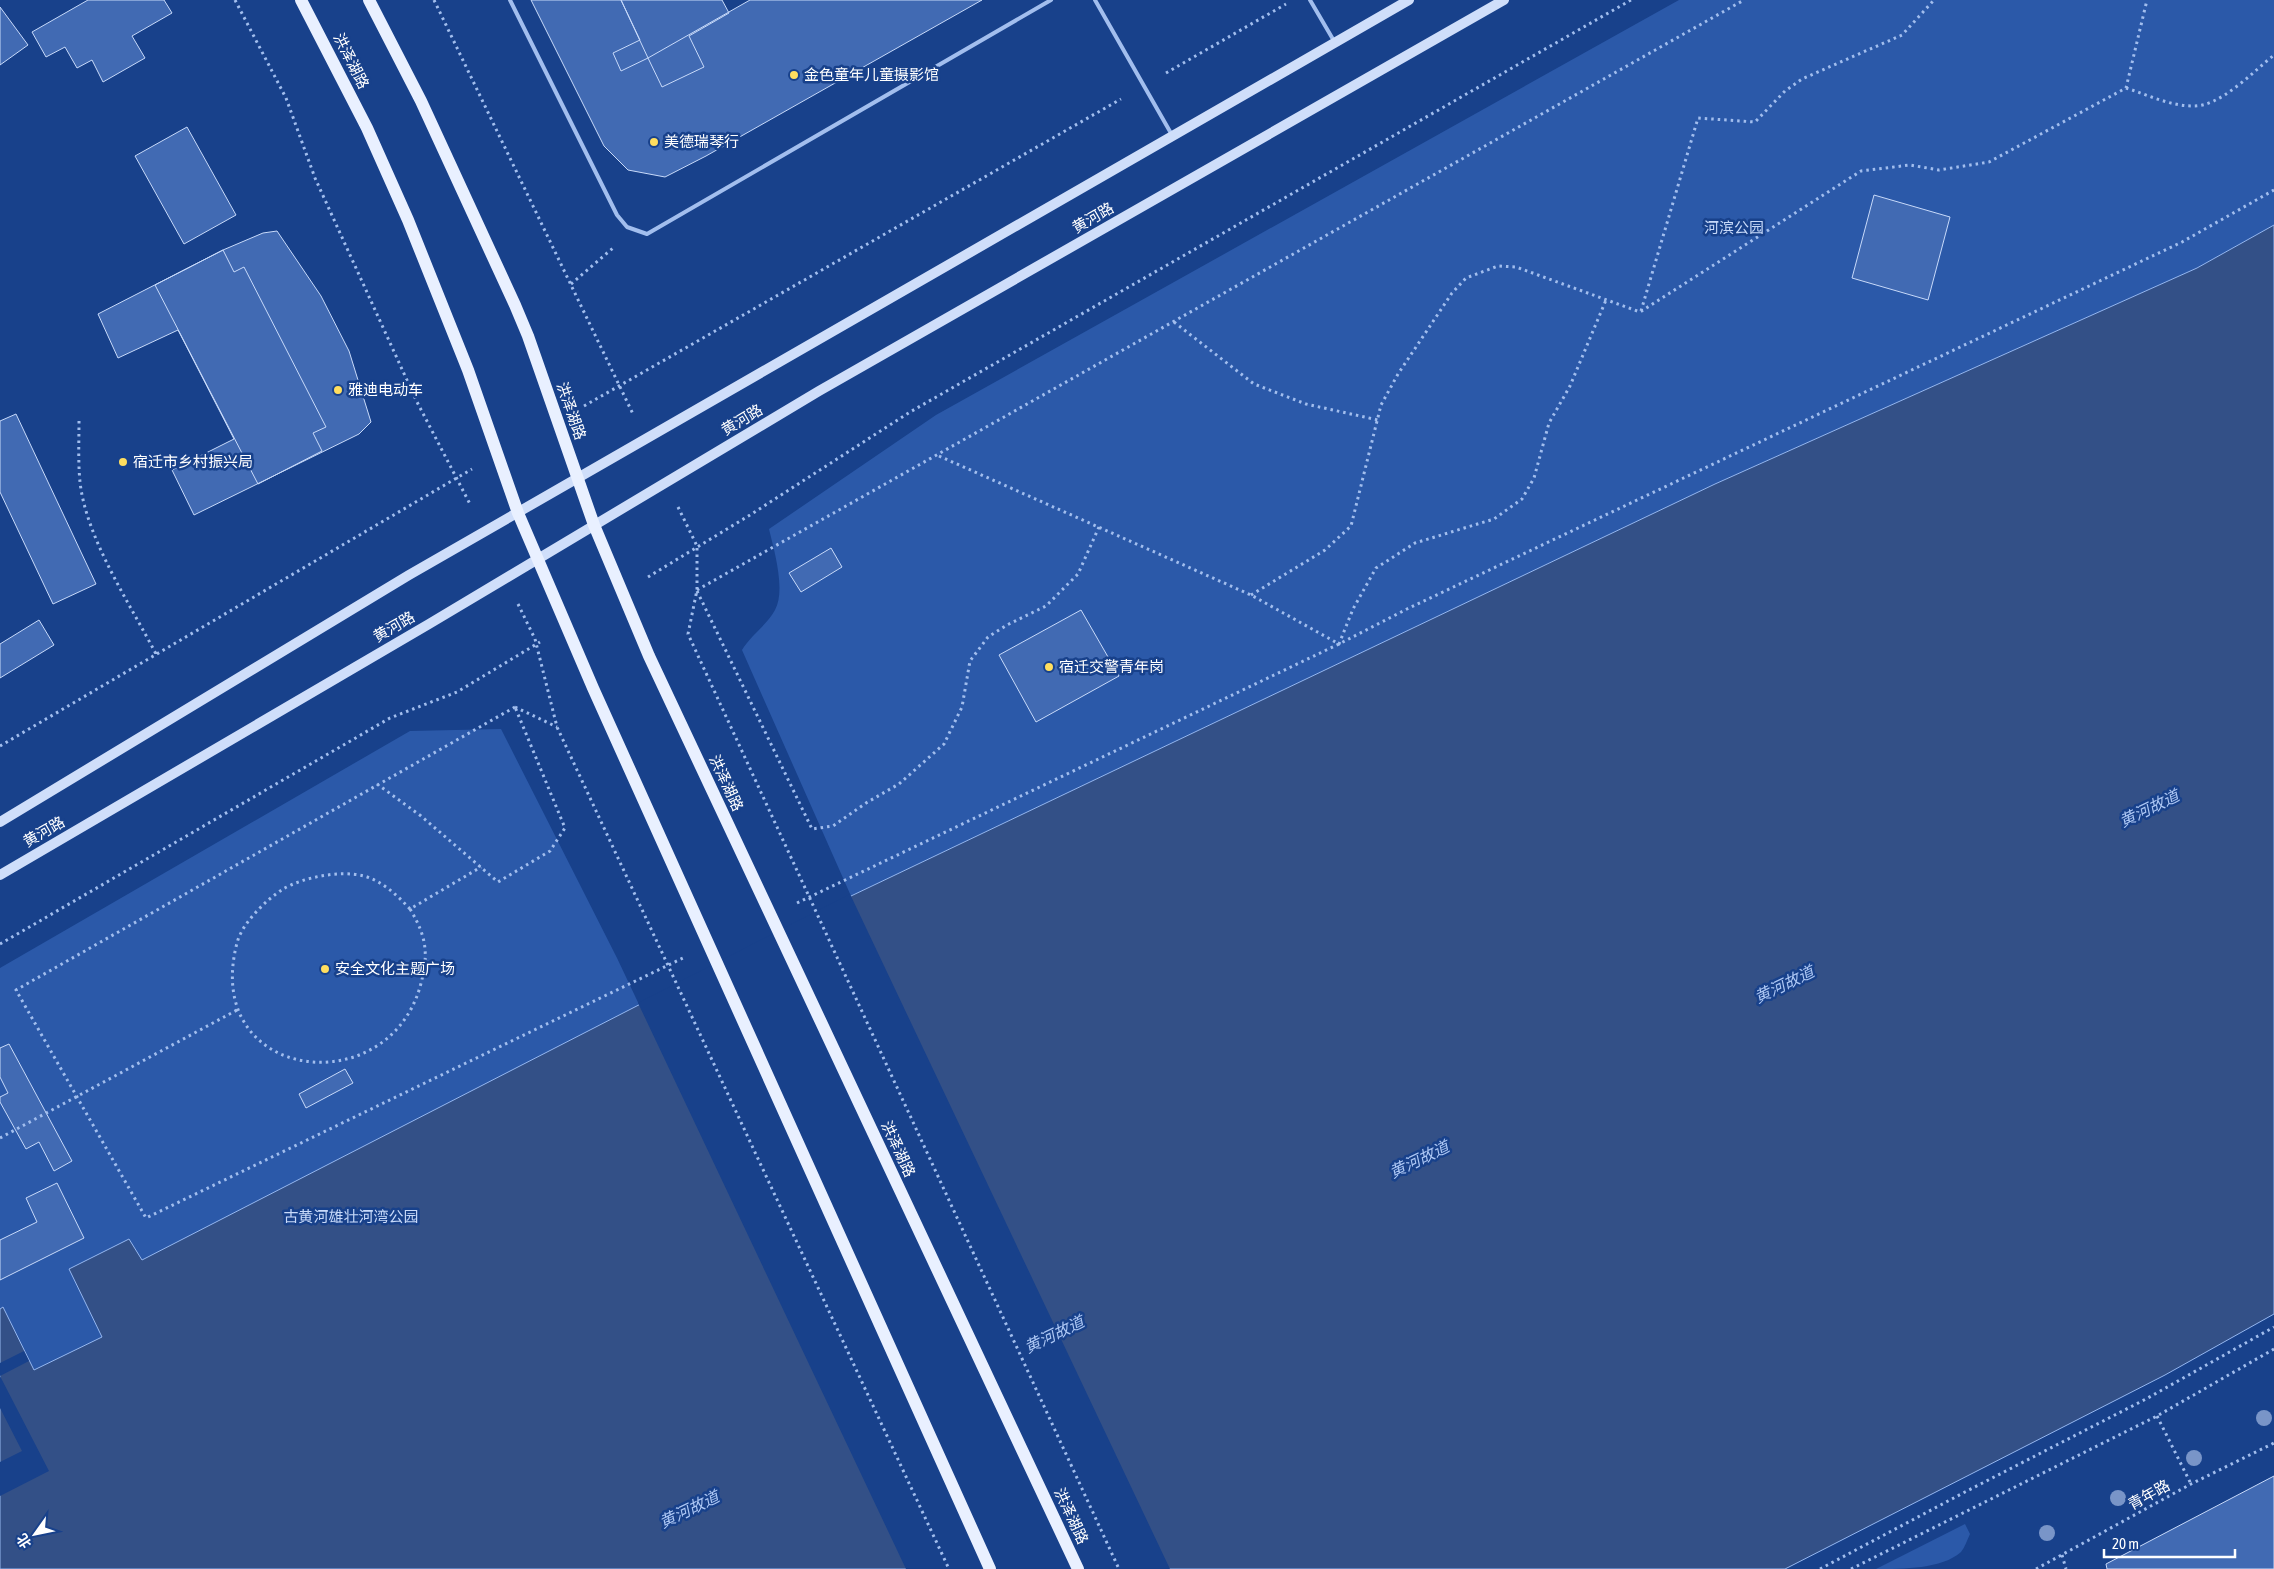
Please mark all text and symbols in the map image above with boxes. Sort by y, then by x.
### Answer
street label: 洪泽湖路 [330,30,373,91]
place label: 金色童年儿童摄影馆 [804,66,939,83]
marker: 金色童年儿童摄影馆 [788,69,800,81]
place label: 美德瑞琴行 [664,133,739,150]
marker: 美德瑞琴行 [648,136,660,148]
street label: 黄河路 [1069,199,1116,236]
park label: 河滨公园 [1704,219,1764,236]
street label: 洪泽湖路 [554,380,589,442]
place label: 雅迪电动车 [348,381,423,398]
marker: 雅迪电动车 [332,384,344,396]
street label: 黄河路 [718,401,765,438]
place label: 宿迁市乡村振兴局 [133,453,253,470]
marker: 宿迁市乡村振兴局 [117,456,129,468]
street label: 黄河路 [370,608,417,645]
place label: 宿迁交警青年岗 [1059,658,1164,675]
marker: 宿迁交警青年岗 [1043,661,1055,673]
street label: 洪泽湖路 [706,752,747,814]
water label: 黄河故道 [2116,785,2183,830]
street label: 黄河路 [20,813,67,850]
place label: 安全文化主题广场 [335,960,455,977]
water label: 黄河故道 [1751,961,1818,1006]
marker: 安全文化主题广场 [319,963,331,975]
street label: 洪泽湖路 [878,1118,919,1180]
water label: 黄河故道 [1386,1136,1453,1181]
park label: 古黄河雄壮河湾公园 [283,1208,419,1225]
water label: 黄河故道 [1021,1311,1088,1356]
street label: 青年路 [2125,1476,2173,1513]
street label: 洪泽湖路 [1051,1485,1092,1547]
water label: 黄河故道 [656,1486,723,1531]
north arrow [10,1509,60,1559]
scale bar [2104,1526,2235,1558]
text: 北 [14,1531,35,1551]
text: 20 m [2112,1535,2139,1552]

